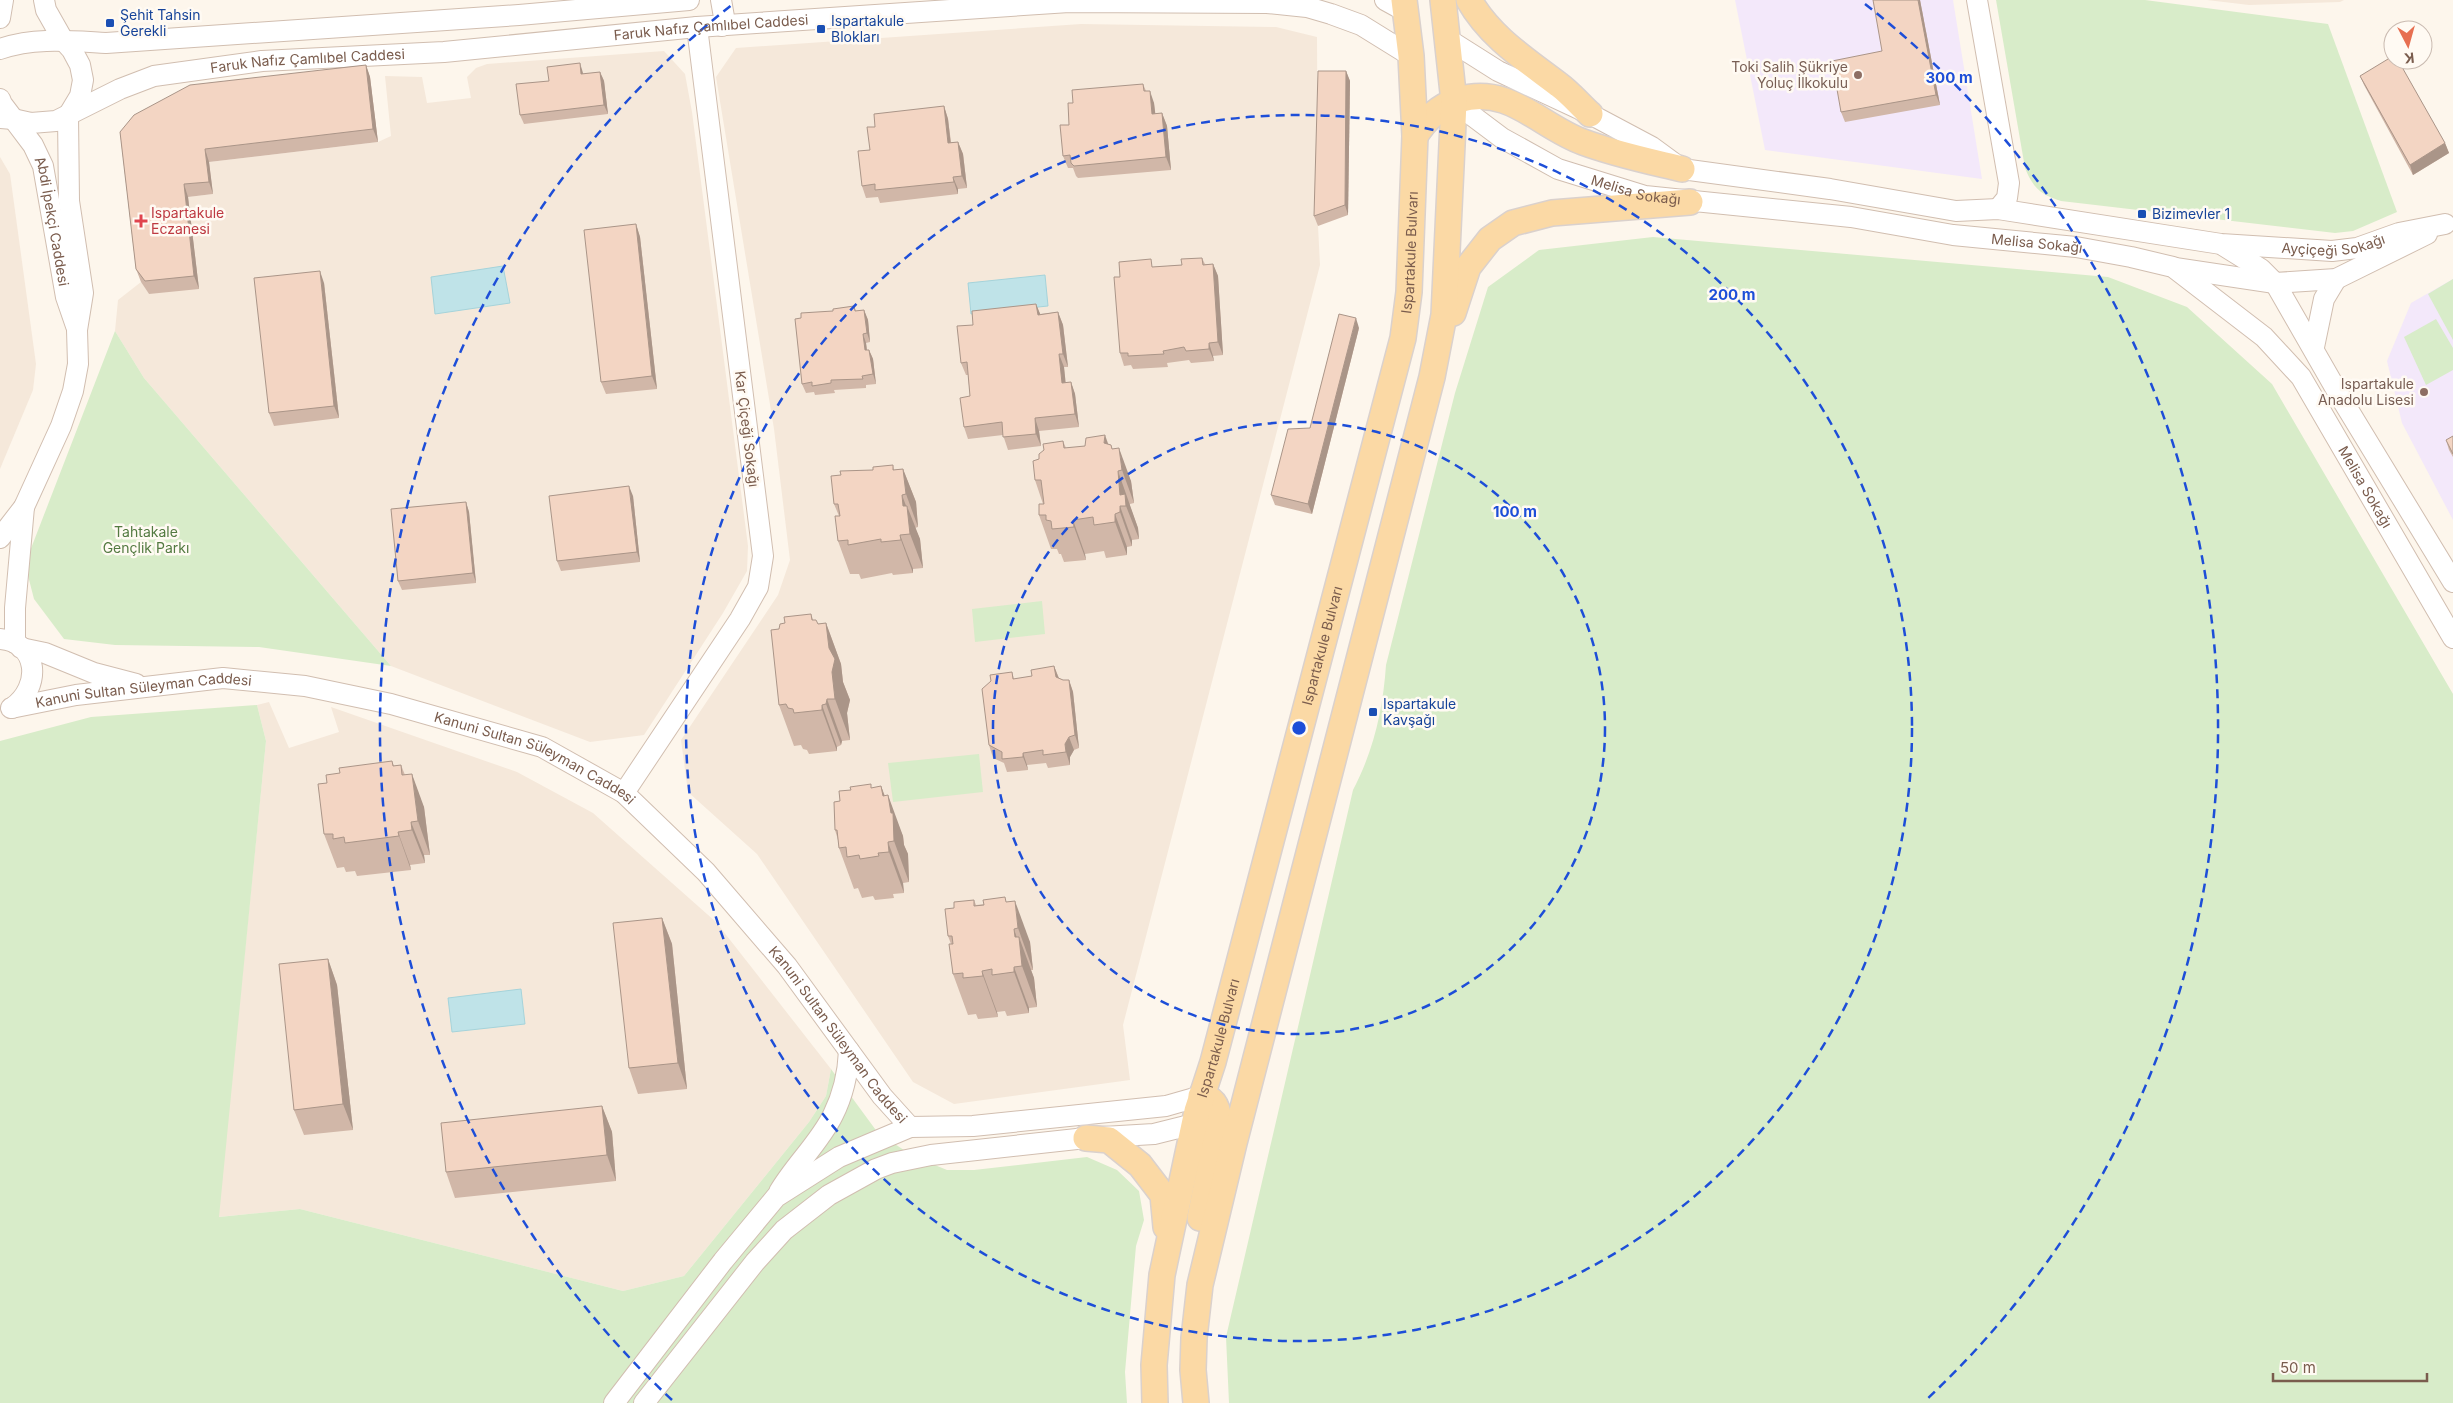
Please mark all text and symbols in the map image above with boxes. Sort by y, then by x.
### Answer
place label: Şehit Tahsin Gerekli [120,6,201,39]
street label: Faruk Nafız Çamlıbel Caddesi [613,11,809,43]
place label: Ispartakule Blokları [831,12,904,45]
marker: Şehit Tahsin Gerekli [104,17,116,29]
north arrow [2383,20,2433,70]
marker: Ispartakule Blokları [815,23,827,35]
street label: Faruk Nafız Çamlıbel Caddesi [209,45,405,76]
text: K [2404,49,2415,67]
place label: Toki Salih Şükriye Yoluç İlkokulu [1731,58,1848,91]
text: 300 m [1925,68,1973,87]
marker: Toki Salih Şükriye Yoluç İlkokulu [1852,69,1864,81]
street label: Abdi İpekçi Caddesi [32,153,73,287]
street label: Melisa Sokağı [1589,171,1682,208]
street label: Ispartakule Bulvarı [1397,191,1421,315]
place label: Ispartakule Eczanesi [151,204,224,237]
place label: Bizimevler 1 [2152,205,2230,222]
marker: Bizimevler 1 [2136,208,2148,220]
marker: Ispartakule Eczanesi [135,215,147,227]
street label: Melisa Sokağı [1990,230,2084,256]
street label: Ayçiçeği Sokağı [2281,230,2387,259]
text: 200 m [1709,285,1755,304]
street label: Kar Çiçeği Sokağı [732,370,763,488]
place label: Ispartakule Anadolu Lisesi [2318,375,2414,408]
marker: Ispartakule Anadolu Lisesi [2418,386,2430,398]
street label: Melisa Sokağı [2335,443,2396,531]
text: 100 m [1493,502,1537,521]
park label: Tahtakale Gençlik Parkı [103,523,189,556]
street label: Ispartakule Bulvarı [1298,584,1346,707]
street label: Kanuni Sultan Süleyman Caddesi [34,669,253,711]
place label: Ispartakule Kavşağı [1383,695,1456,728]
marker: Ispartakule Kavşağı [1367,706,1379,718]
street label: Kanuni Sultan Süleyman Caddesi [433,708,639,807]
centre of rings [1290,719,1308,737]
street label: Kanuni Sultan Süleyman Caddesi [766,942,911,1126]
street label: Ispartakule Bulvarı [1193,977,1243,1100]
scale bar [2273,1350,2427,1382]
text: 50 m [2280,1358,2316,1377]

